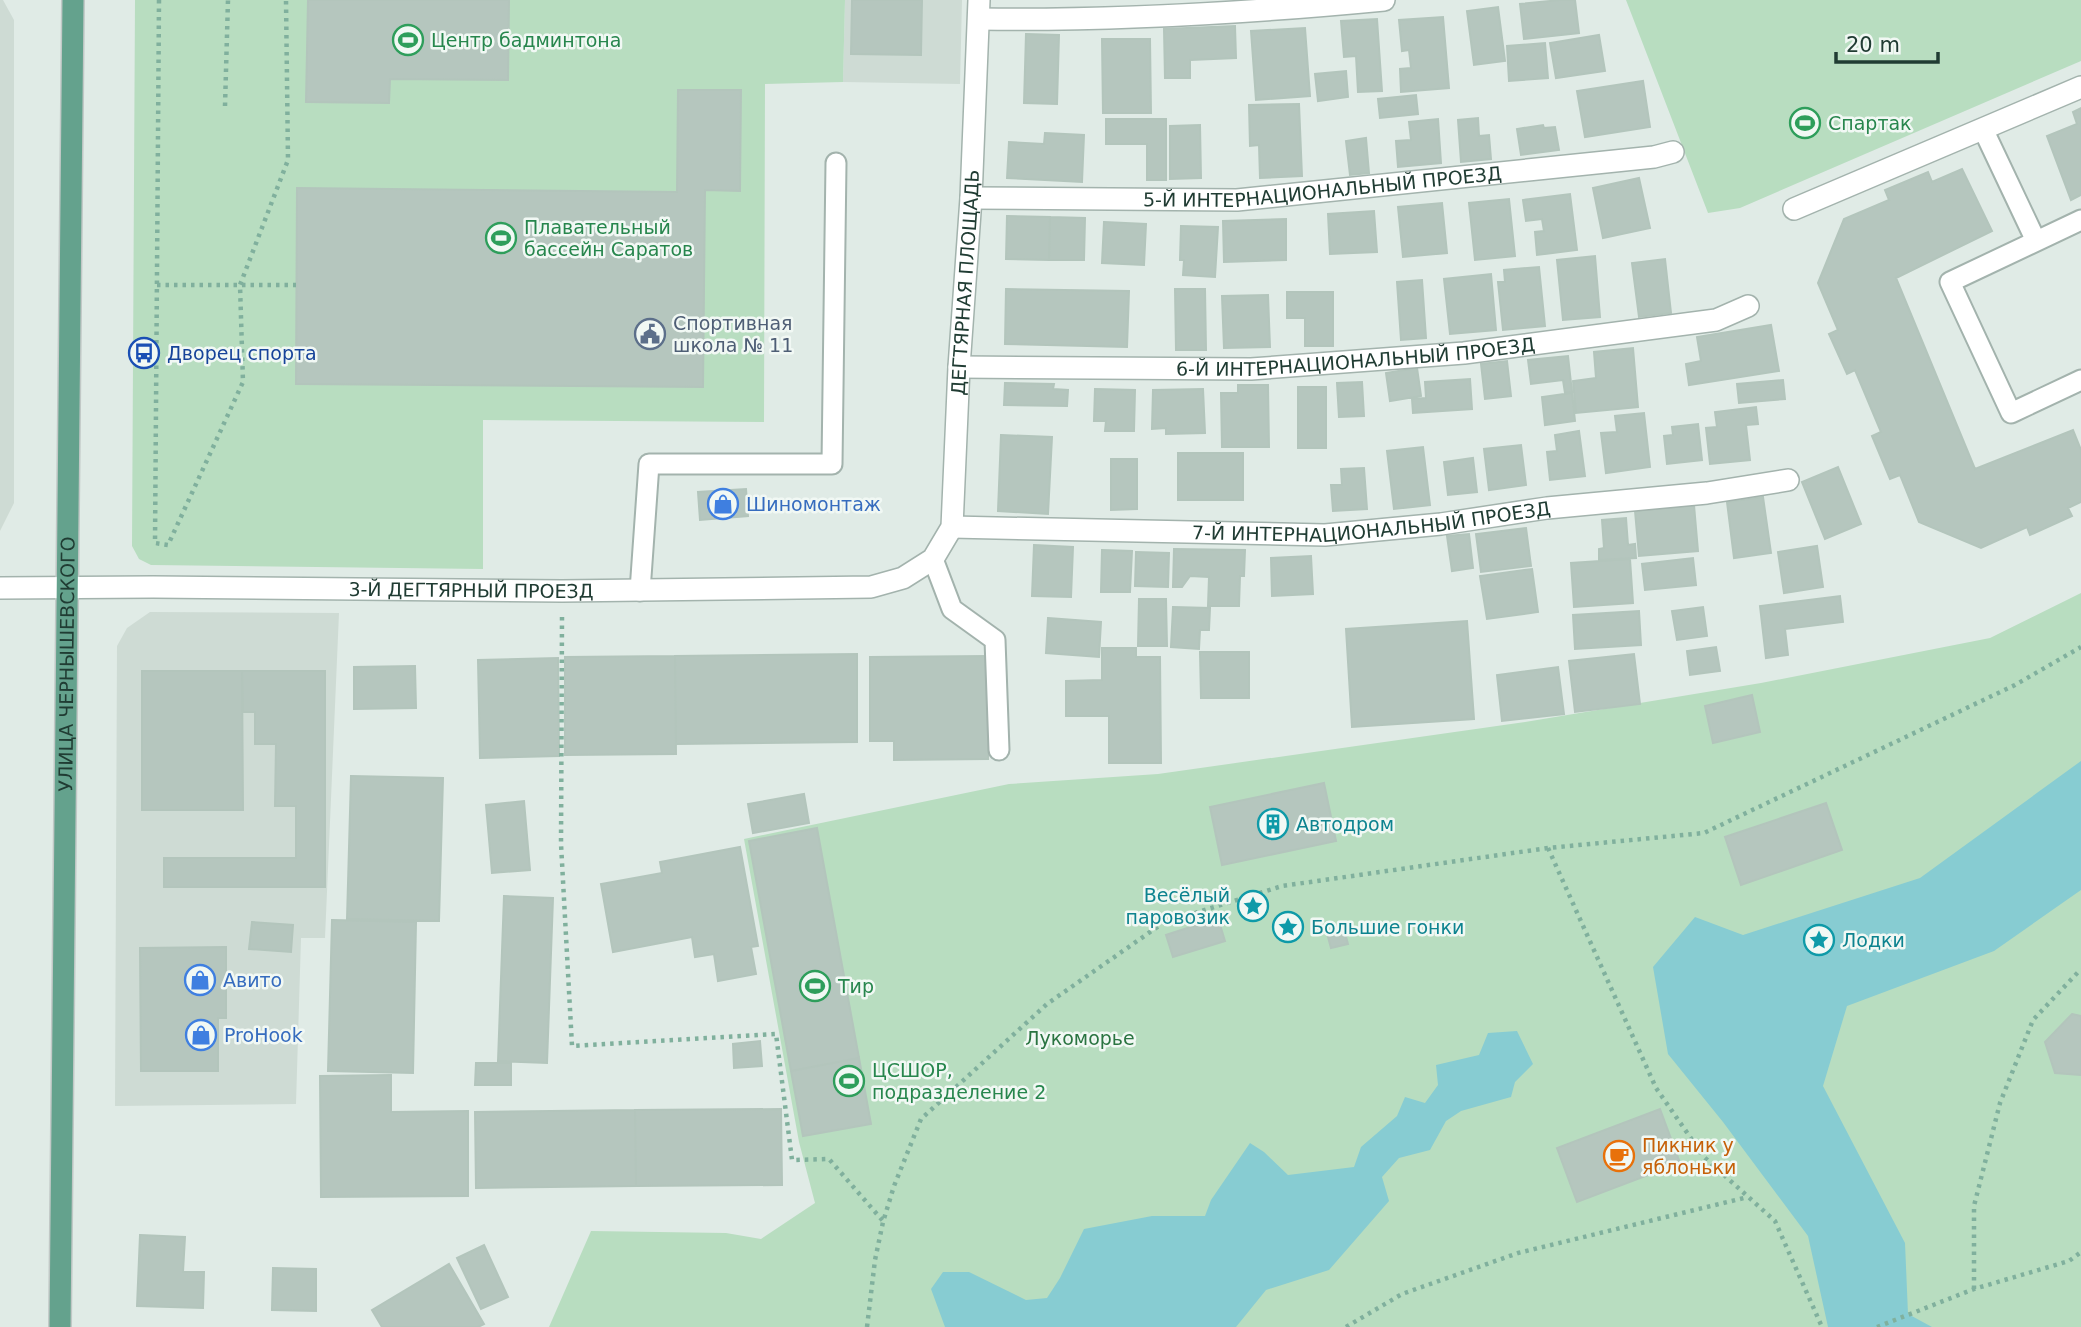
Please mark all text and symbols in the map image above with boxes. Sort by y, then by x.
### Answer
scale bar [1836,21,1938,65]
sports icon: Центр бадминтона [391,23,425,57]
place label: Центр бадминтона [431,29,621,51]
text: 20 m [1846,33,1900,57]
sports icon: Спартак [1788,106,1822,140]
place label: Спартак [1828,112,1912,134]
street label: 5-Й ИНТЕРНАЦИОНАЛЬНЫЙ ПРОЕЗД [1143,162,1503,211]
street label: ДЕГТЯРНАЯ ПЛОЩАДЬ [947,169,983,396]
place label: Плавательный бассейн Саратов [524,216,693,260]
sports icon: Плавательный бассейн Саратов [484,221,518,255]
place label: Спортивная школа № 11 [673,312,793,356]
public building icon: Спортивная школа № 11 [633,317,667,351]
street label: 6-Й ИНТЕРНАЦИОНАЛЬНЫЙ ПРОЕЗД [1176,333,1536,380]
bus stop icon: Дворец спорта [127,336,161,370]
place label: Дворец спорта [167,342,317,364]
shop icon: Шиномонтаж [706,487,740,521]
place label: Шиномонтаж [746,493,881,515]
street label: 7-Й ИНТЕРНАЦИОНАЛЬНЫЙ ПРОЕЗД [1192,497,1552,546]
street label: УЛИЦА ЧЕРНЫШЕВСКОГО [54,536,79,792]
street label: 3-Й ДЕГТЯРНЫЙ ПРОЕЗД [348,578,594,602]
building icon: Автодром [1256,807,1290,841]
place label: Автодром [1296,813,1394,835]
place label: Весёлый паровозик [1126,884,1230,928]
place icon: Весёлый паровозик [1236,889,1270,923]
place icon: Большие гонки [1271,910,1305,944]
place label: Большие гонки [1311,916,1464,938]
place icon: Лодки [1802,923,1836,957]
place label: Лодки [1842,929,1905,951]
shop icon: Авито [183,963,217,997]
place label: Авито [223,969,282,991]
sports icon: Тир [798,969,832,1003]
place label: Тир [837,975,874,997]
shop icon: ProHook [184,1018,218,1052]
place label: ProHook [224,1024,303,1046]
park label: Лукоморье [1025,1027,1135,1049]
place label: ЦСШОР, подразделение 2 [872,1059,1046,1103]
sports icon: ЦСШОР, подразделение 2 [832,1064,866,1098]
place label: Пикник у яблоньки [1642,1134,1736,1178]
cafe icon: Пикник у яблоньки [1602,1139,1636,1173]

